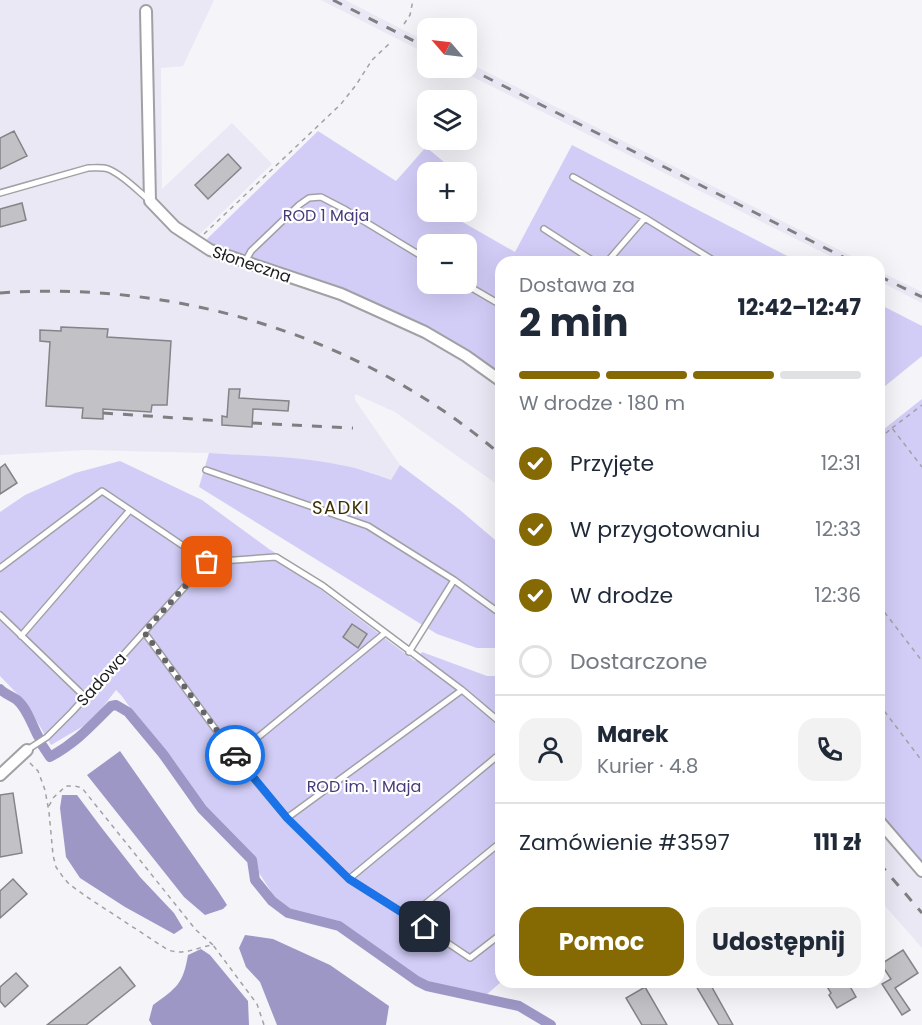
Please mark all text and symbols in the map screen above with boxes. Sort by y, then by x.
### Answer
north arrow [417,18,477,78]
map controls [417,18,477,294]
button: layers [417,90,477,150]
button: + [417,162,477,222]
park label: ROD 1 Maja [283,204,369,227]
button: − [417,234,477,294]
street label: Słoneczna [209,240,294,289]
text: Dostawa za [519,271,635,299]
text: 12:42–12:47 [737,292,861,323]
text: 2 min [519,295,629,350]
text: W drodze · 180 m [519,389,685,417]
icon: check [519,447,552,480]
text: Przyjęte [570,448,654,479]
text: 12:31 [821,449,861,477]
district label: SADKI [312,495,370,520]
icon: check [519,513,552,546]
text: W przygotowaniu [570,514,760,545]
text: 12:33 [815,515,861,543]
pin [181,536,232,587]
icon: bag [190,545,223,578]
icon: check [519,579,552,612]
text: W drodze [570,580,673,611]
text: 12:36 [814,581,861,609]
text: Dostarczone [570,646,707,677]
street label: Sadowa [71,647,132,711]
button: person [519,718,582,781]
button: phone [798,718,861,781]
text: Marek [597,719,669,750]
courier [205,725,265,785]
icon: car [219,739,252,772]
text: Kurier · 4.8 [597,752,698,780]
park label: ROD im. 1 Maja [307,775,421,798]
text: Zamówienie #3597 [519,827,730,858]
text: 111 zł [814,827,861,858]
pin [399,901,450,952]
button: Pomoc [519,907,684,976]
button: Udostępnij [696,907,861,976]
icon: home [408,910,441,943]

